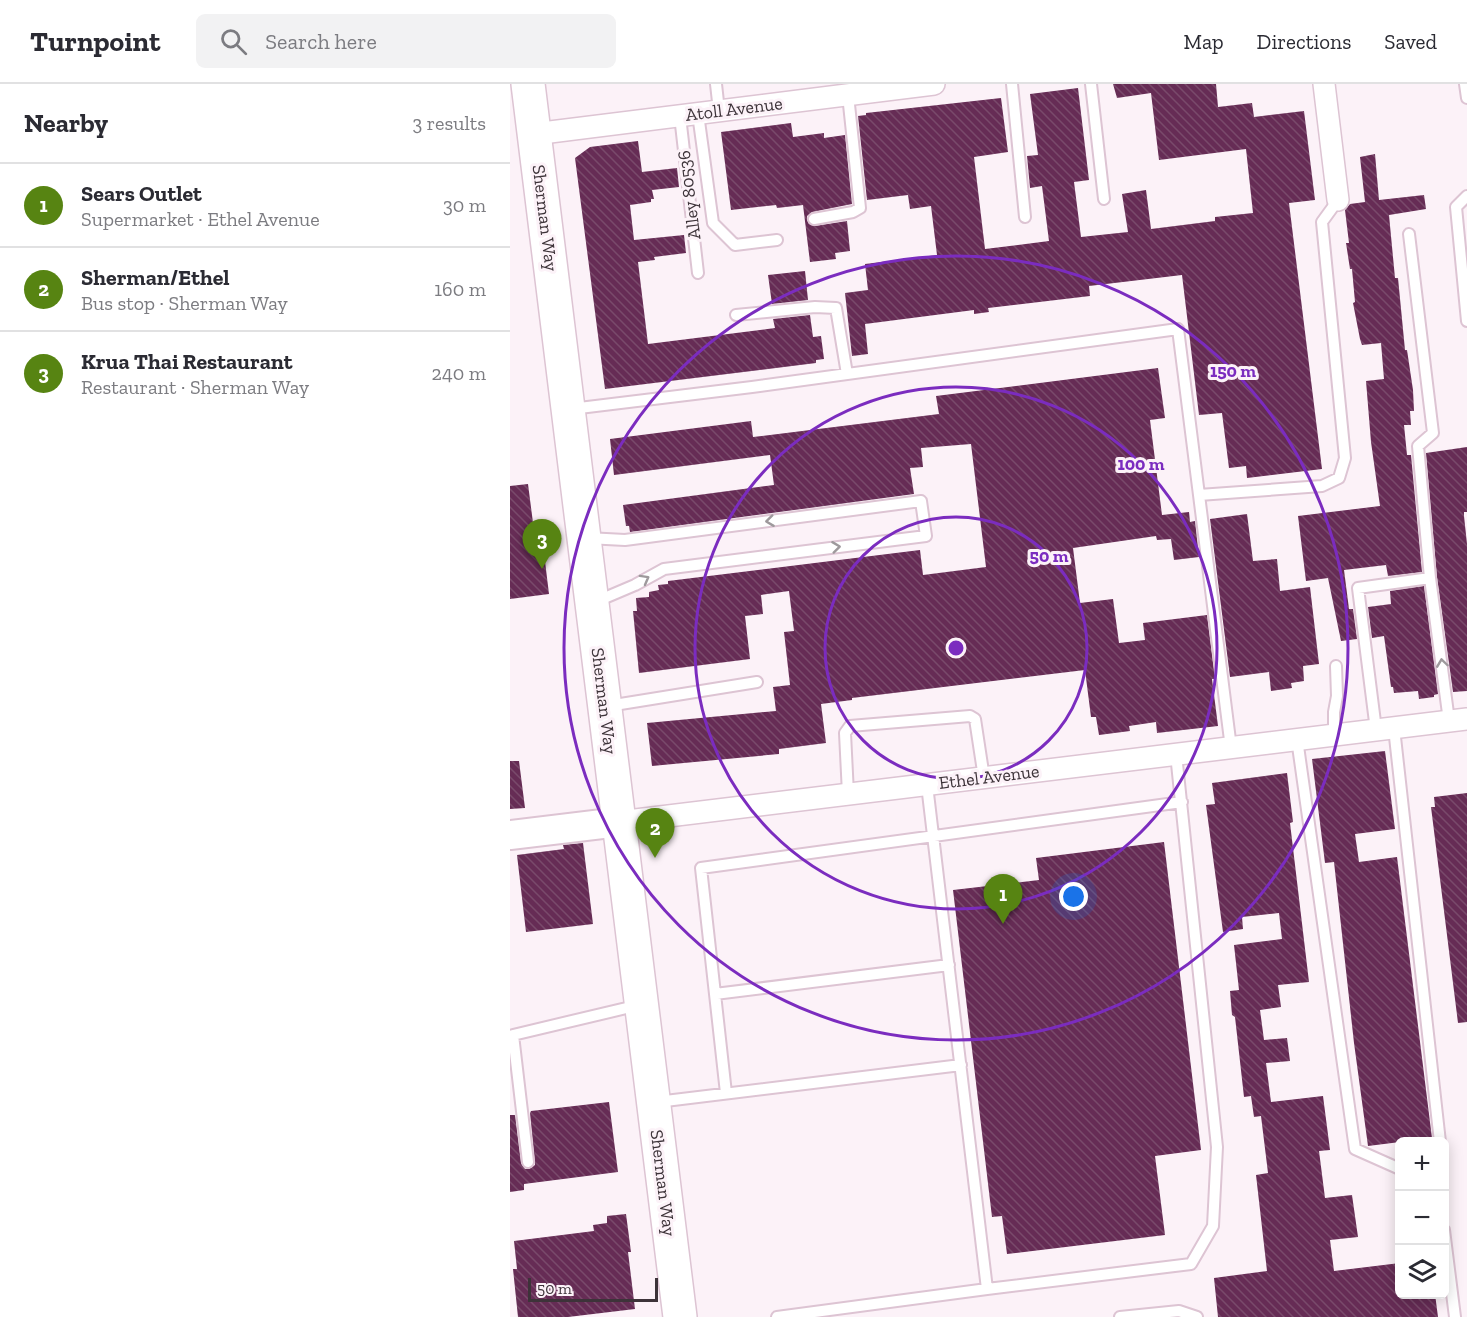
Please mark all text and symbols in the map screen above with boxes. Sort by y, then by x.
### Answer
search box [196,14,616,68]
text: Turnpoint [30,25,160,58]
icon: search [217,25,250,58]
text: Search here [265,28,377,55]
text: Map [1184,29,1224,54]
text: Directions [1257,29,1351,54]
text: Saved [1384,29,1437,54]
street label: Atoll Avenue [684,92,784,126]
text: Nearby [24,107,108,139]
text: 3 results [412,111,486,135]
street label: Alley 80536 [673,149,705,241]
street label: Sherman Way [528,163,563,273]
text: Sears Outlet [81,180,202,207]
text: 1 [39,193,48,217]
text: 30 m [443,193,486,217]
text: Supermarket · Ethel Avenue [81,207,320,231]
text: Sherman/Ethel [81,264,230,291]
text: 2 [38,277,49,301]
text: 160 m [434,277,486,301]
text: Bus stop · Sherman Way [81,291,288,315]
text: Krua Thai Restaurant [81,348,293,375]
text: 150 m [1210,360,1256,382]
text: 3 [38,361,49,385]
text: 240 m [432,361,486,385]
text: Restaurant · Sherman Way [81,375,309,399]
text: 100 m [1117,453,1165,475]
one-way arrow [765,514,774,526]
pin: 3 [522,520,561,569]
one-way arrow [832,542,841,554]
text: 50 m [1030,545,1069,567]
one-way arrow [639,575,649,586]
centre of rings [946,638,966,658]
street label: Sherman Way [587,646,622,756]
one-way arrow [1436,658,1448,668]
street label: Ethel Avenue [937,760,1041,794]
pin: 2 [636,808,674,858]
pin: 1 [984,874,1022,924]
your location [1059,882,1088,911]
street label: Sherman Way [646,1128,681,1238]
map controls [1395,1137,1449,1299]
button: + [1395,1137,1449,1191]
button: − [1395,1191,1449,1245]
button: layers [1395,1245,1449,1299]
scale bar [528,1275,658,1302]
text: 50 m [537,1279,572,1298]

